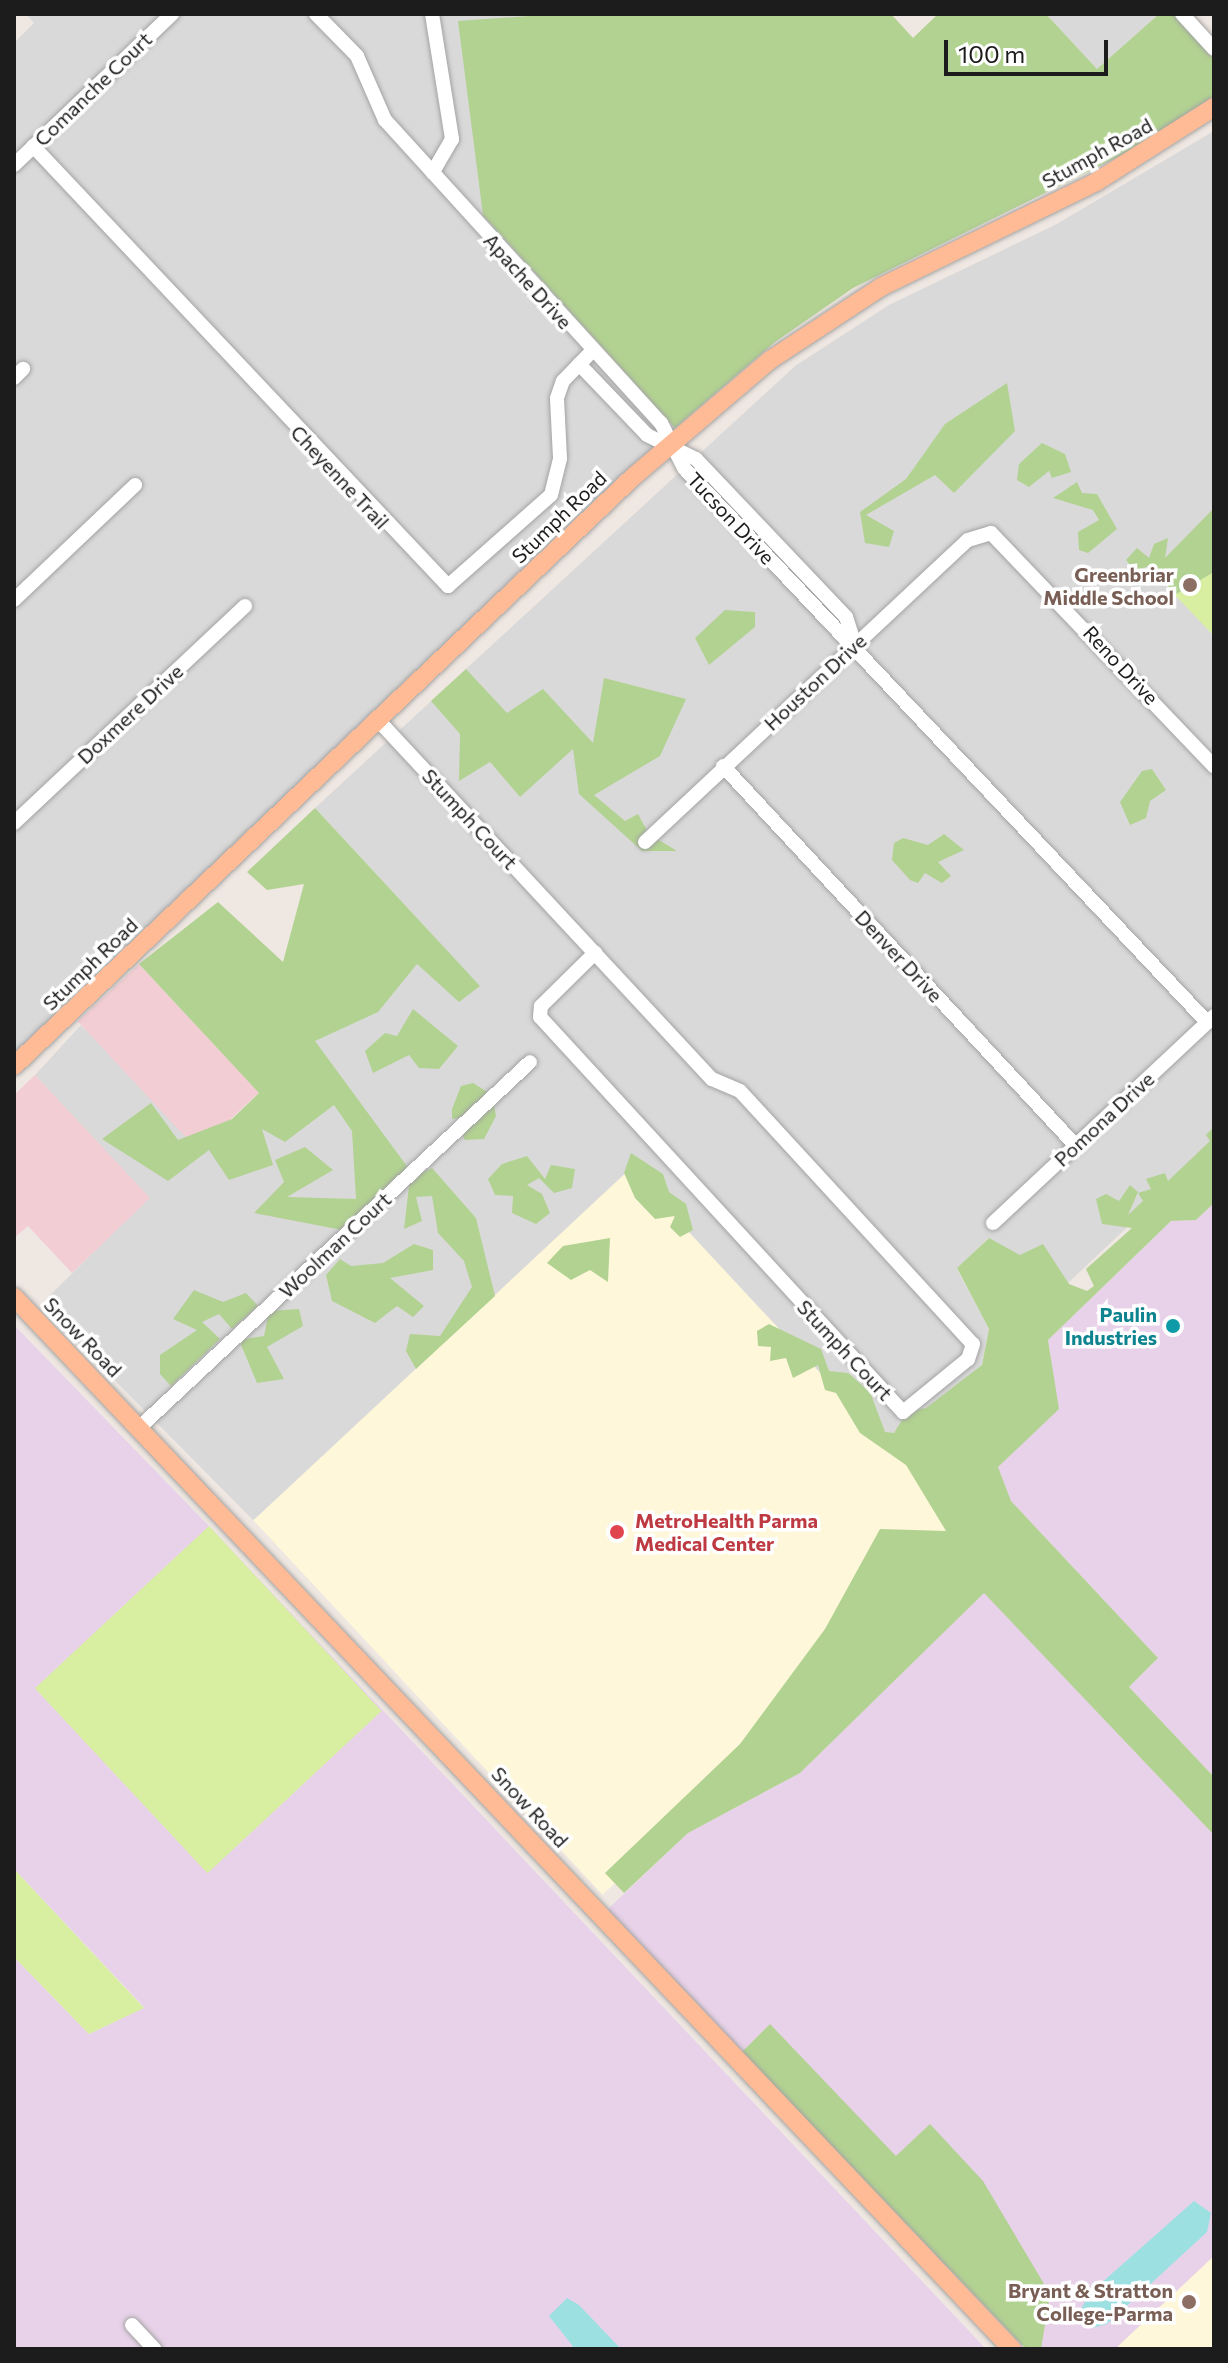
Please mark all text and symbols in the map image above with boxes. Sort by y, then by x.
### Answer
scale bar [948,24,1112,74]
street label: Comanche Court [29,27,157,151]
text: 100 m [958,39,1025,68]
street label: Stumph Road [1038,113,1156,193]
street label: Apache Drive [479,228,577,334]
street label: Cheyenne Trail [286,420,394,534]
street label: Stumph Road [507,466,611,568]
street label: Tucson Drive [682,467,780,569]
place label: Greenbriar Middle School [1043,562,1174,609]
marker: Greenbriar Middle School [1181,576,1199,594]
street label: Reno Drive [1079,621,1163,709]
street label: Houston Drive [759,629,871,735]
street label: Doxmere Drive [72,659,188,769]
street label: Stumph Court [417,764,523,874]
street label: Denver Drive [850,905,948,1007]
street label: Stumph Road [38,913,142,1015]
street label: Pomona Drive [1049,1067,1159,1171]
street label: Woolman Court [274,1187,396,1303]
street label: Snow Road [39,1292,127,1382]
street label: Stumph Court [792,1295,898,1405]
place label: Paulin Industries [1065,1302,1157,1349]
marker: Paulin Industries [1164,1317,1182,1335]
place label: MetroHealth Parma Medical Center [635,1508,818,1555]
marker: MetroHealth Parma Medical Center [606,1521,628,1543]
street label: Snow Road [487,1762,573,1852]
place label: Bryant & Stratton College-Parma [1008,2278,1173,2325]
marker: Bryant & Stratton College-Parma [1180,2293,1198,2311]

